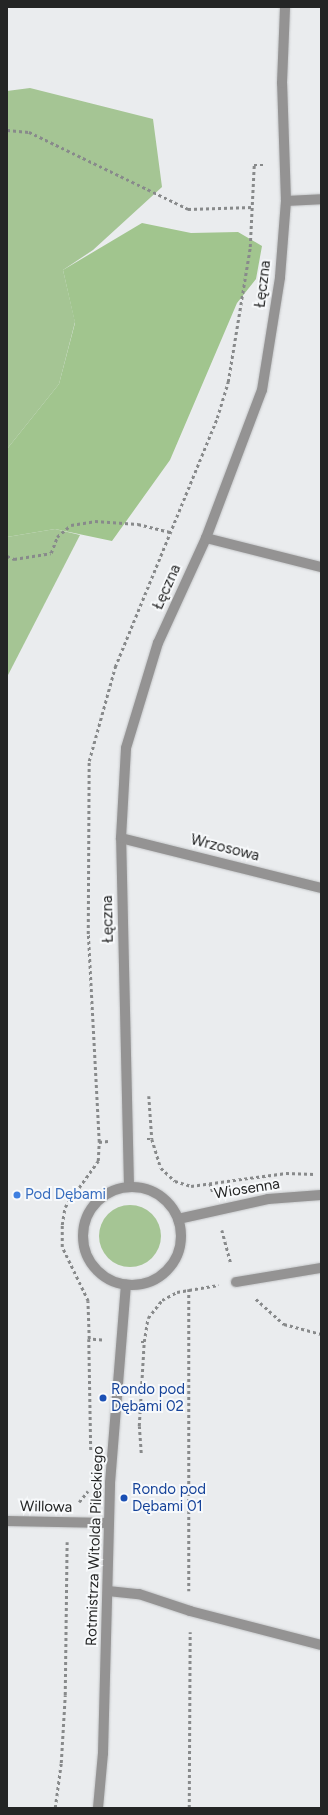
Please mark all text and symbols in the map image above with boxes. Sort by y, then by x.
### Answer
street label: Łęczna [251,259,275,309]
street label: Łęczna [149,562,185,612]
street label: Wrzosowa [189,831,261,865]
street label: Łęczna [99,895,117,943]
street label: Wiosenna [213,1175,281,1203]
place label: Pod Dębami [25,1186,106,1204]
marker: Pod Dębami [12,1190,22,1200]
place label: Rondo pod Dębami 02 [111,1380,185,1415]
marker: Rondo pod Dębami 02 [98,1393,108,1403]
street label: Rotmistrza Witolda Pileckiego [83,1446,107,1646]
place label: Rondo pod Dębami 01 [132,1480,206,1515]
marker: Rondo pod Dębami 01 [119,1493,129,1503]
street label: Willowa [20,1498,72,1516]

